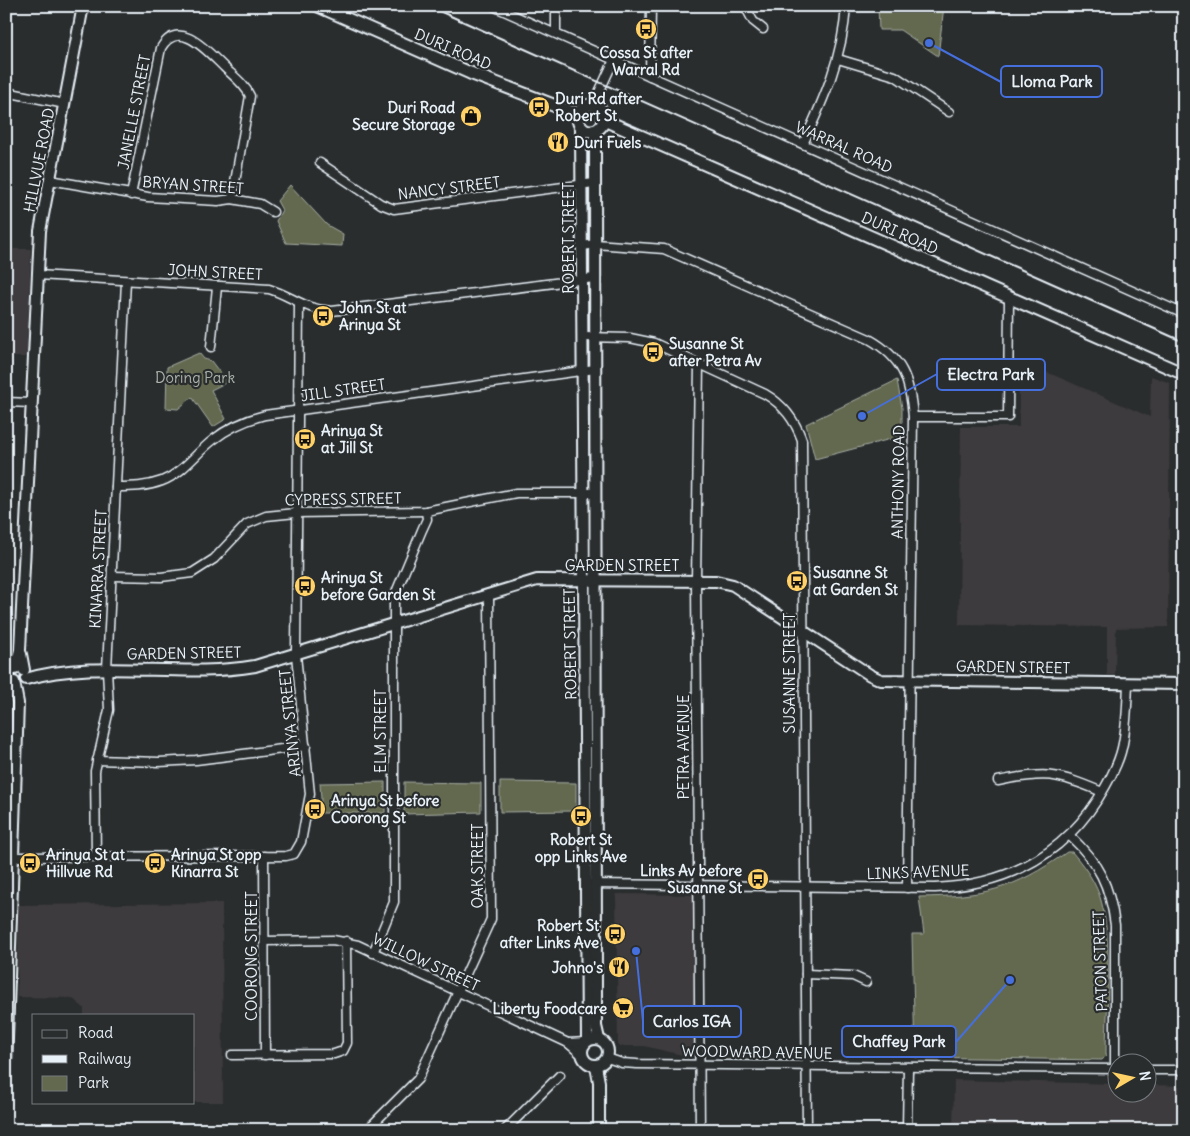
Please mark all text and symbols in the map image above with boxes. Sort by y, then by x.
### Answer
bus stop icon: Cossa St after Warral Rd [634,17,658,41]
street label: DURI ROAD [412,24,494,74]
place label: Cossa St after Warral Rd [599,43,693,79]
street label: JANELLE STREET [114,53,154,171]
callout: Lloma Park [1001,66,1102,97]
text: Lloma Park [1011,71,1093,91]
place label: Duri Rd after Robert St [555,89,643,125]
bus stop icon: Duri Rd after Robert St [527,95,551,119]
place label: Duri Road Secure Storage [352,98,455,135]
shop icon: Duri Road Secure Storage [459,104,483,128]
street label: HILLVUE ROAD [20,106,58,214]
street label: WARRAL ROAD [792,117,896,177]
restaurant icon: Duri Fuels [546,130,570,154]
place label: Duri Fuels [574,133,642,152]
street label: BRYAN STREET [142,172,245,198]
street label: NANCY STREET [397,172,502,204]
street label: ROBERT STREET [559,182,578,294]
street label: DURI ROAD [859,208,941,258]
street label: JOHN STREET [167,260,263,284]
place label: John St at Arinya St [339,298,407,335]
bus stop icon: John St at Arinya St [311,304,335,328]
place label: Susanne St after Petra Av [669,334,762,370]
bus stop icon: Susanne St after Petra Av [641,340,665,364]
callout: Electra Park [937,359,1045,390]
text: Electra Park [947,364,1035,384]
park label: Doring Park [155,368,235,387]
street label: JILL STREET [299,375,387,405]
place label: Arinya St at Jill St [321,421,383,457]
street label: ANTHONY ROAD [888,425,908,539]
bus stop icon: Arinya St at Jill St [293,427,317,451]
street label: CYPRESS STREET [284,488,402,510]
street label: KINARRA STREET [85,509,111,629]
street label: GARDEN STREET [565,556,679,575]
place label: Susanne St at Garden St [813,563,899,599]
place label: Arinya St before Garden St [321,568,436,604]
bus stop icon: Susanne St at Garden St [785,569,809,593]
bus stop icon: Arinya St before Garden St [293,574,317,598]
street label: ROBERT STREET [560,588,580,700]
street label: SUSANNE STREET [780,612,799,733]
street label: GARDEN STREET [127,642,242,663]
street label: GARDEN STREET [956,657,1071,678]
street label: ARINYA STREET [275,668,305,778]
street label: ELM STREET [371,689,390,773]
street label: PETRA AVENUE [674,694,693,800]
place label: Arinya St before Coorong St [331,791,439,828]
bus stop icon: Arinya St before Coorong St [303,797,327,821]
bus stop icon: Robert St opp Links Ave [569,804,593,828]
street label: OAK STREET [468,823,487,909]
place label: Robert St opp Links Ave [535,830,627,867]
place label: Arinya St at Hillvue Rd [46,845,126,881]
place label: Arinya St opp Kinarra St [171,845,262,881]
bus stop icon: Arinya St at Hillvue Rd [18,851,42,875]
bus stop icon: Arinya St opp Kinarra St [143,851,167,875]
place label: Links Av before Susanne St [640,861,743,897]
street label: LINKS AVENUE [866,861,970,883]
bus stop icon: Links Av before Susanne St [746,867,770,891]
street label: COORONG STREET [242,891,261,1021]
street label: PATON STREET [1089,910,1111,1012]
place label: Robert St after Links Ave [500,916,600,952]
bus stop icon: Robert St after Links Ave [603,922,627,946]
street label: WILLOW STREET [370,929,483,995]
restaurant icon: Johno's [607,955,631,979]
place label: Johno's [552,958,603,977]
supermarket icon: Liberty Foodcare [611,996,635,1020]
place label: Liberty Foodcare [493,999,607,1019]
callout: Carlos IGA [643,1006,741,1037]
text: Carlos IGA [653,1011,731,1031]
legend [32,1014,195,1104]
text: Road [78,1023,113,1042]
callout: Chaffey Park [842,1026,956,1057]
text: Chaffey Park [852,1031,946,1052]
street label: WOODWARD AVENUE [681,1041,833,1063]
text: Railway [78,1049,132,1068]
north arrow [1108,1054,1158,1104]
text: N [1135,1070,1154,1082]
text: Park [78,1073,109,1092]

